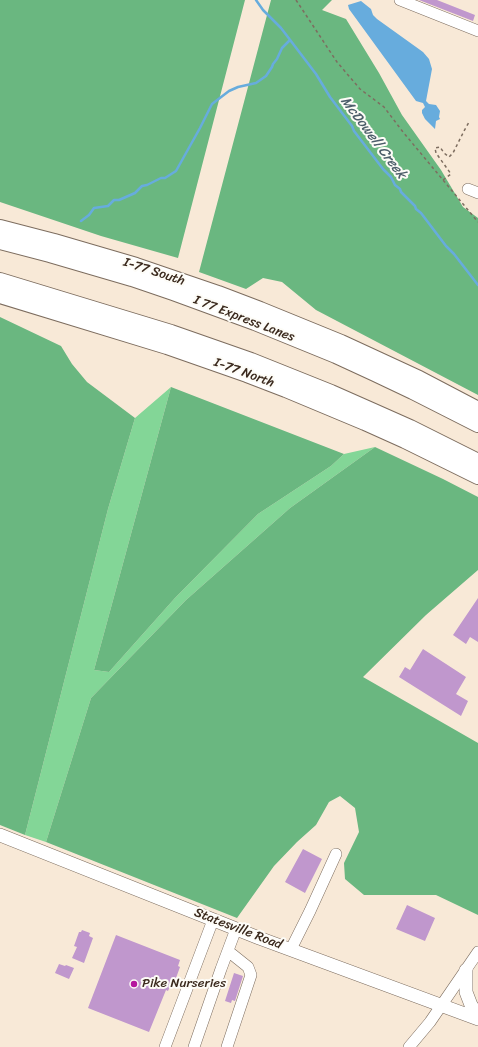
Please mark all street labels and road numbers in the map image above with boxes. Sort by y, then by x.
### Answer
street label: I-77 South [121,255,187,289]
street label: I 77 Express Lanes [191,293,297,345]
street label: I-77 North [212,355,276,391]
street label: Statesville Road [192,905,284,953]

